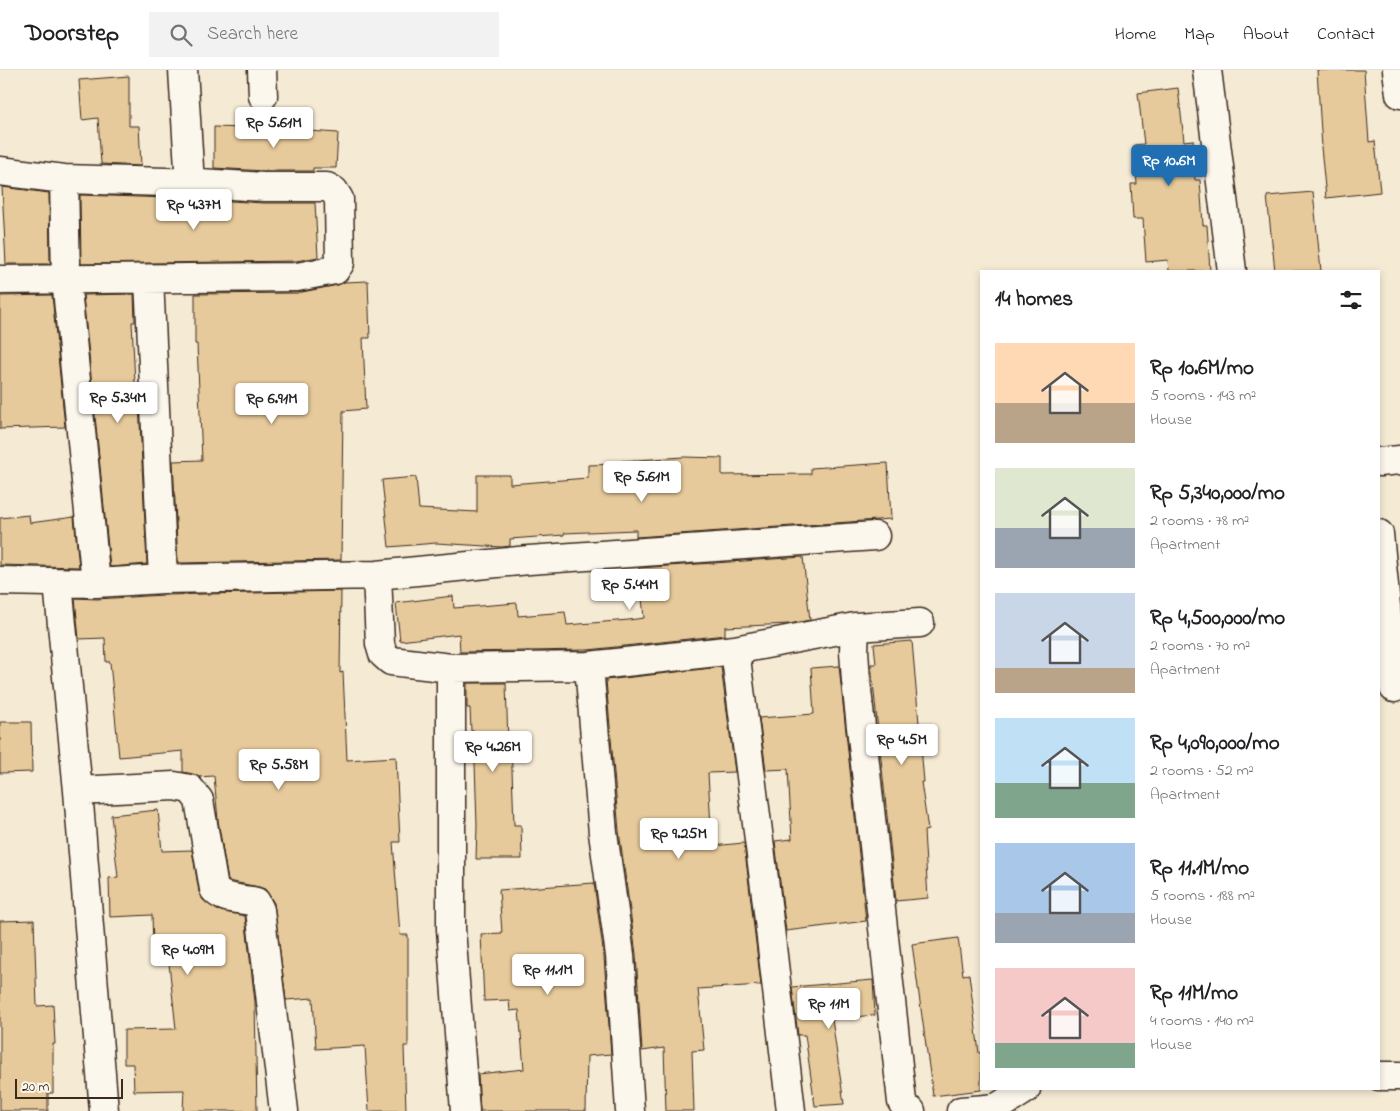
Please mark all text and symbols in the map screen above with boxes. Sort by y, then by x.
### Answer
search box [149,12,499,57]
text: Doorstep [25,17,119,52]
icon: search [167,21,195,49]
text: Search here [207,21,298,48]
text: Home [1115,22,1156,48]
text: Map [1184,22,1215,48]
text: About [1243,22,1289,48]
text: Contact [1317,22,1375,48]
pin: Rp 5.61M [222,106,326,149]
text: Rp 5.61M [246,111,302,135]
pin: Rp 10.6M [1117,144,1221,187]
text: Rp 10.6M [1142,149,1196,173]
pin: Rp 4.37M [142,189,246,231]
text: Rp 4.37M [167,193,221,217]
text: 14 homes [995,285,1073,315]
icon: filters [1337,286,1365,314]
text: Rp 10.6M/mo [1150,354,1254,384]
icon: home [1035,363,1095,423]
pin: Rp 5.34M [66,382,170,424]
pin: Rp 6.91M [220,382,324,425]
text: 5 rooms · 143 m² [1150,384,1256,408]
text: Rp 5.34M [90,386,146,410]
text: Rp 6.91M [246,387,298,411]
text: House [1150,408,1192,432]
pin: Rp 5.61M [590,460,694,503]
text: Rp 5.61M [614,465,670,489]
text: Rp 5,340,000/mo [1150,479,1285,509]
icon: home [1035,488,1095,548]
text: 2 rooms · 78 m² [1150,509,1249,533]
text: Apartment [1150,533,1220,557]
pin: Rp 5.44M [578,568,682,611]
text: Rp 5.44M [602,573,658,597]
text: Rp 4,500,000/mo [1150,604,1285,634]
icon: home [1035,613,1095,673]
text: 2 rooms · 70 m² [1150,634,1250,658]
text: Apartment [1150,658,1220,682]
pin: Rp 4.5M [856,724,948,766]
text: Rp 4.5M [877,728,927,752]
text: Rp 4,090,000/mo [1150,729,1280,759]
pin: Rp 4.26M [441,730,545,773]
text: Rp 4.26M [465,735,521,759]
icon: home [1035,738,1095,798]
pin: Rp 5.58M [227,748,331,791]
text: Rp 5.58M [250,753,308,777]
text: 2 rooms · 52 m² [1150,759,1254,783]
text: Apartment [1150,783,1220,807]
pin: Rp 9.25M [627,818,731,860]
text: Rp 9.25M [651,822,707,846]
text: Rp 11.1M/mo [1150,854,1249,884]
icon: home [1035,863,1095,923]
text: 5 rooms · 188 m² [1150,884,1255,908]
text: House [1150,908,1192,932]
pin: Rp 4.09M [136,934,240,976]
text: Rp 4.09M [162,938,214,962]
pin: Rp 11.1M [496,954,600,996]
text: Rp 11.1M [523,958,573,982]
text: Rp 11M/mo [1150,979,1238,1009]
pin: Rp 11M [788,988,870,1030]
icon: home [1035,988,1095,1048]
text: Rp 11M [808,992,850,1016]
text: 4 rooms · 140 m² [1150,1009,1254,1033]
text: House [1150,1033,1192,1057]
scale bar [15,1076,122,1099]
text: 20 m [22,1077,49,1098]

